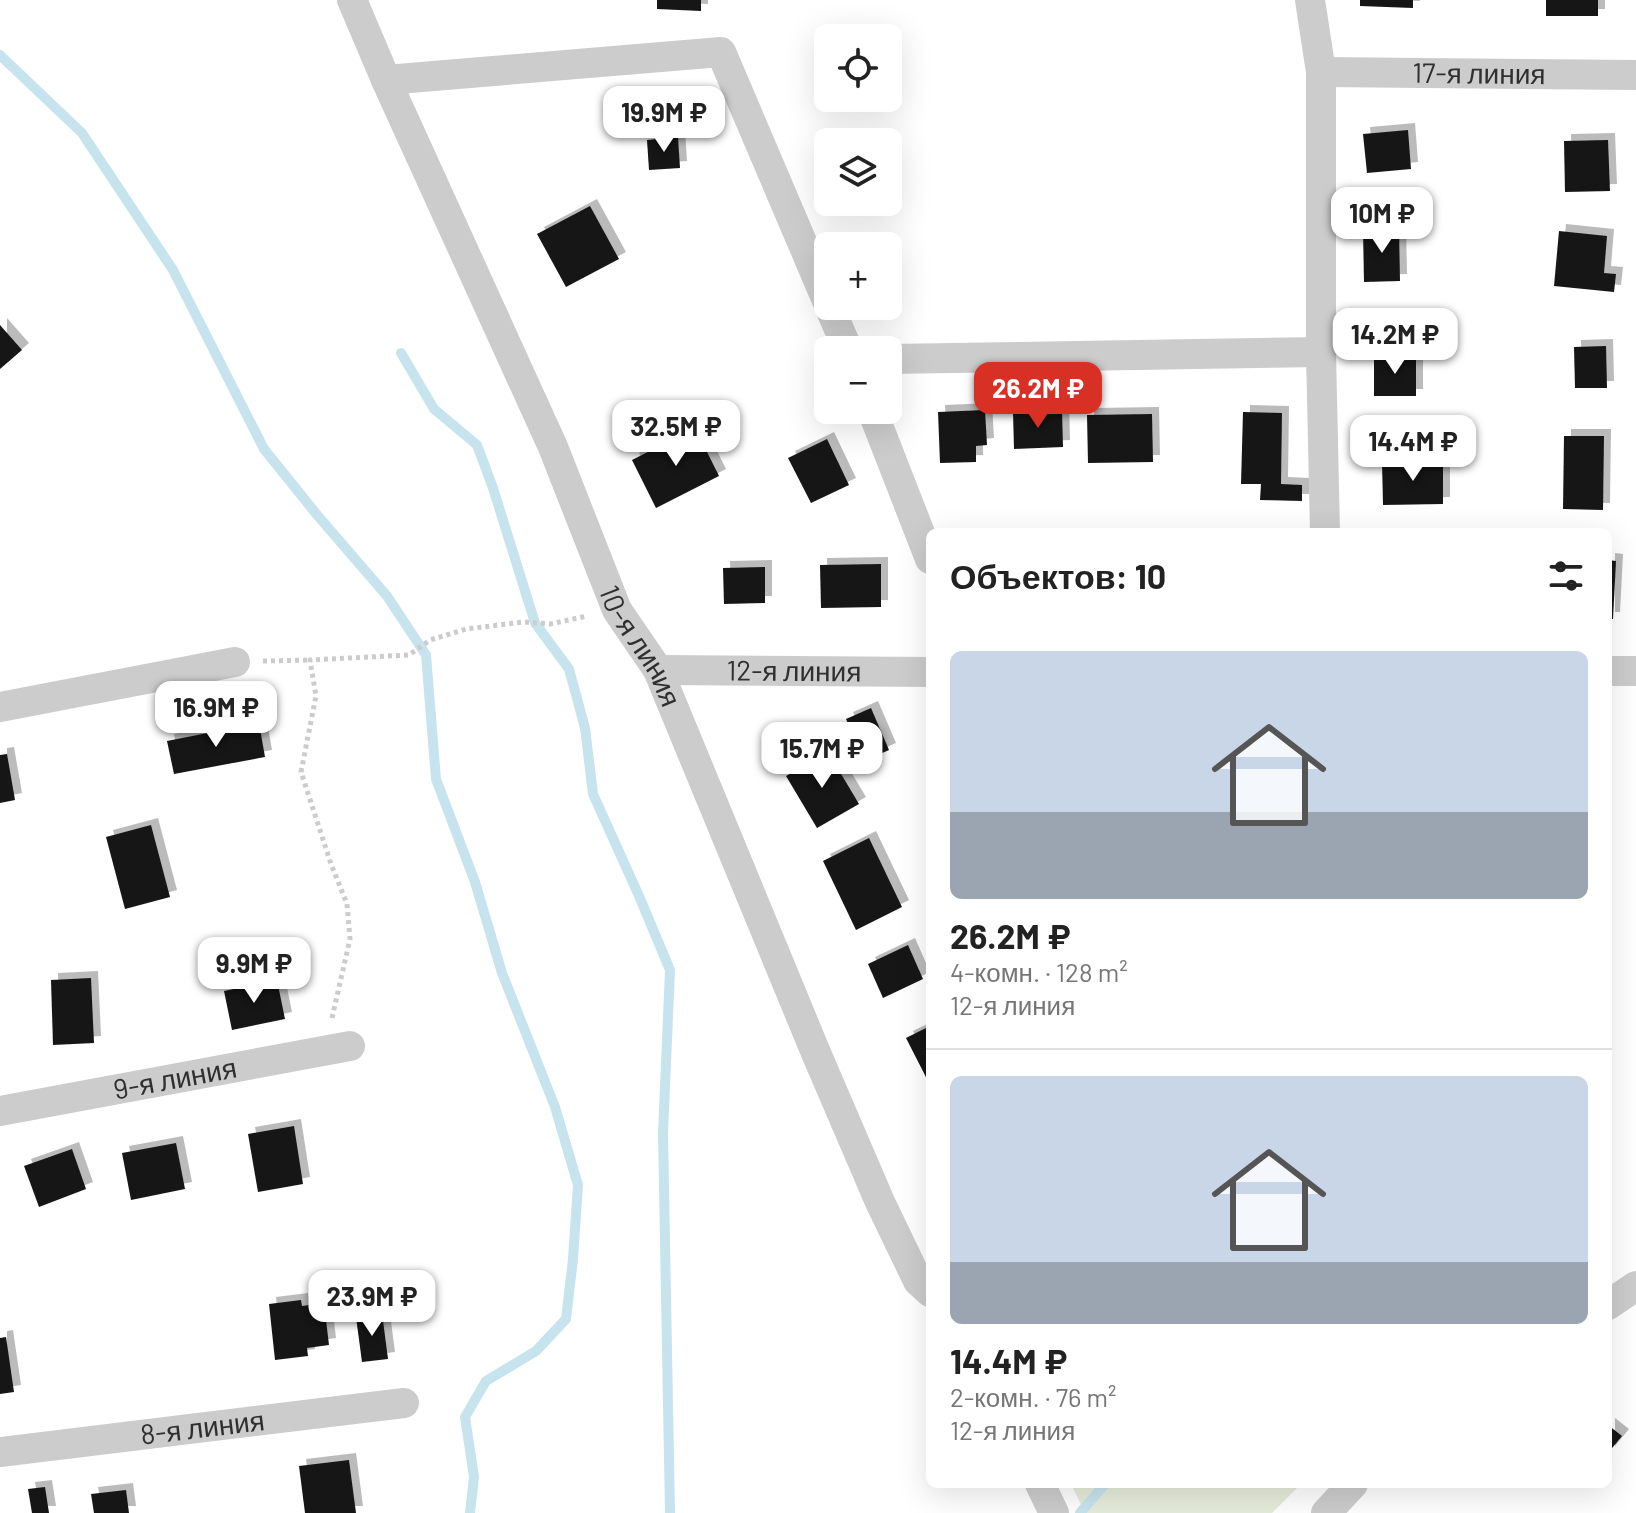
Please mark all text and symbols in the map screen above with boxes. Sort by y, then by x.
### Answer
map controls [814,24,902,424]
button: locate [814,24,902,112]
street label: 17-я линия [1412,55,1546,90]
pin: 19.9M ₽ [590,86,738,154]
text: 19.9M ₽ [621,96,707,127]
button: layers [814,128,902,216]
pin: 10M ₽ [1326,187,1438,255]
text: 10M ₽ [1349,197,1415,228]
button: + [814,232,902,320]
pin: 14.2M ₽ [1321,308,1469,376]
text: 14.2M ₽ [1351,318,1439,349]
button: − [814,336,902,424]
pin: 26.2M ₽ [964,362,1112,430]
text: 26.2M ₽ [992,372,1084,403]
pin: 32.5M ₽ [602,400,750,468]
text: 32.5M ₽ [630,410,722,441]
pin: 14.4M ₽ [1339,415,1487,483]
text: 14.4M ₽ [1368,425,1458,456]
icon: filters [1544,554,1588,598]
text: Объектов: 10 [950,555,1166,596]
street label: 10-я линия [593,580,689,711]
street label: 12-я линия [726,653,862,687]
pin: 16.9M ₽ [142,681,290,749]
text: 16.9M ₽ [173,691,259,722]
icon: home [1197,703,1341,847]
pin: 15.7M ₽ [748,722,896,790]
text: 15.7M ₽ [779,732,865,763]
text: 26.2M ₽ [950,915,1070,956]
pin: 9.9M ₽ [189,937,319,1005]
text: 9.9M ₽ [216,947,292,978]
text: 4-комн. · 128 m² [950,956,1128,987]
text: 12-я линия [950,989,1075,1020]
street label: 9-я линия [110,1049,239,1106]
icon: home [1197,1128,1341,1272]
pin: 23.9M ₽ [298,1270,446,1338]
text: 23.9M ₽ [326,1280,418,1311]
text: 14.4M ₽ [950,1340,1067,1381]
text: 2-комн. · 76 m² [950,1381,1117,1412]
street label: 8-я линия [138,1402,266,1451]
text: 12-я линия [950,1414,1075,1445]

